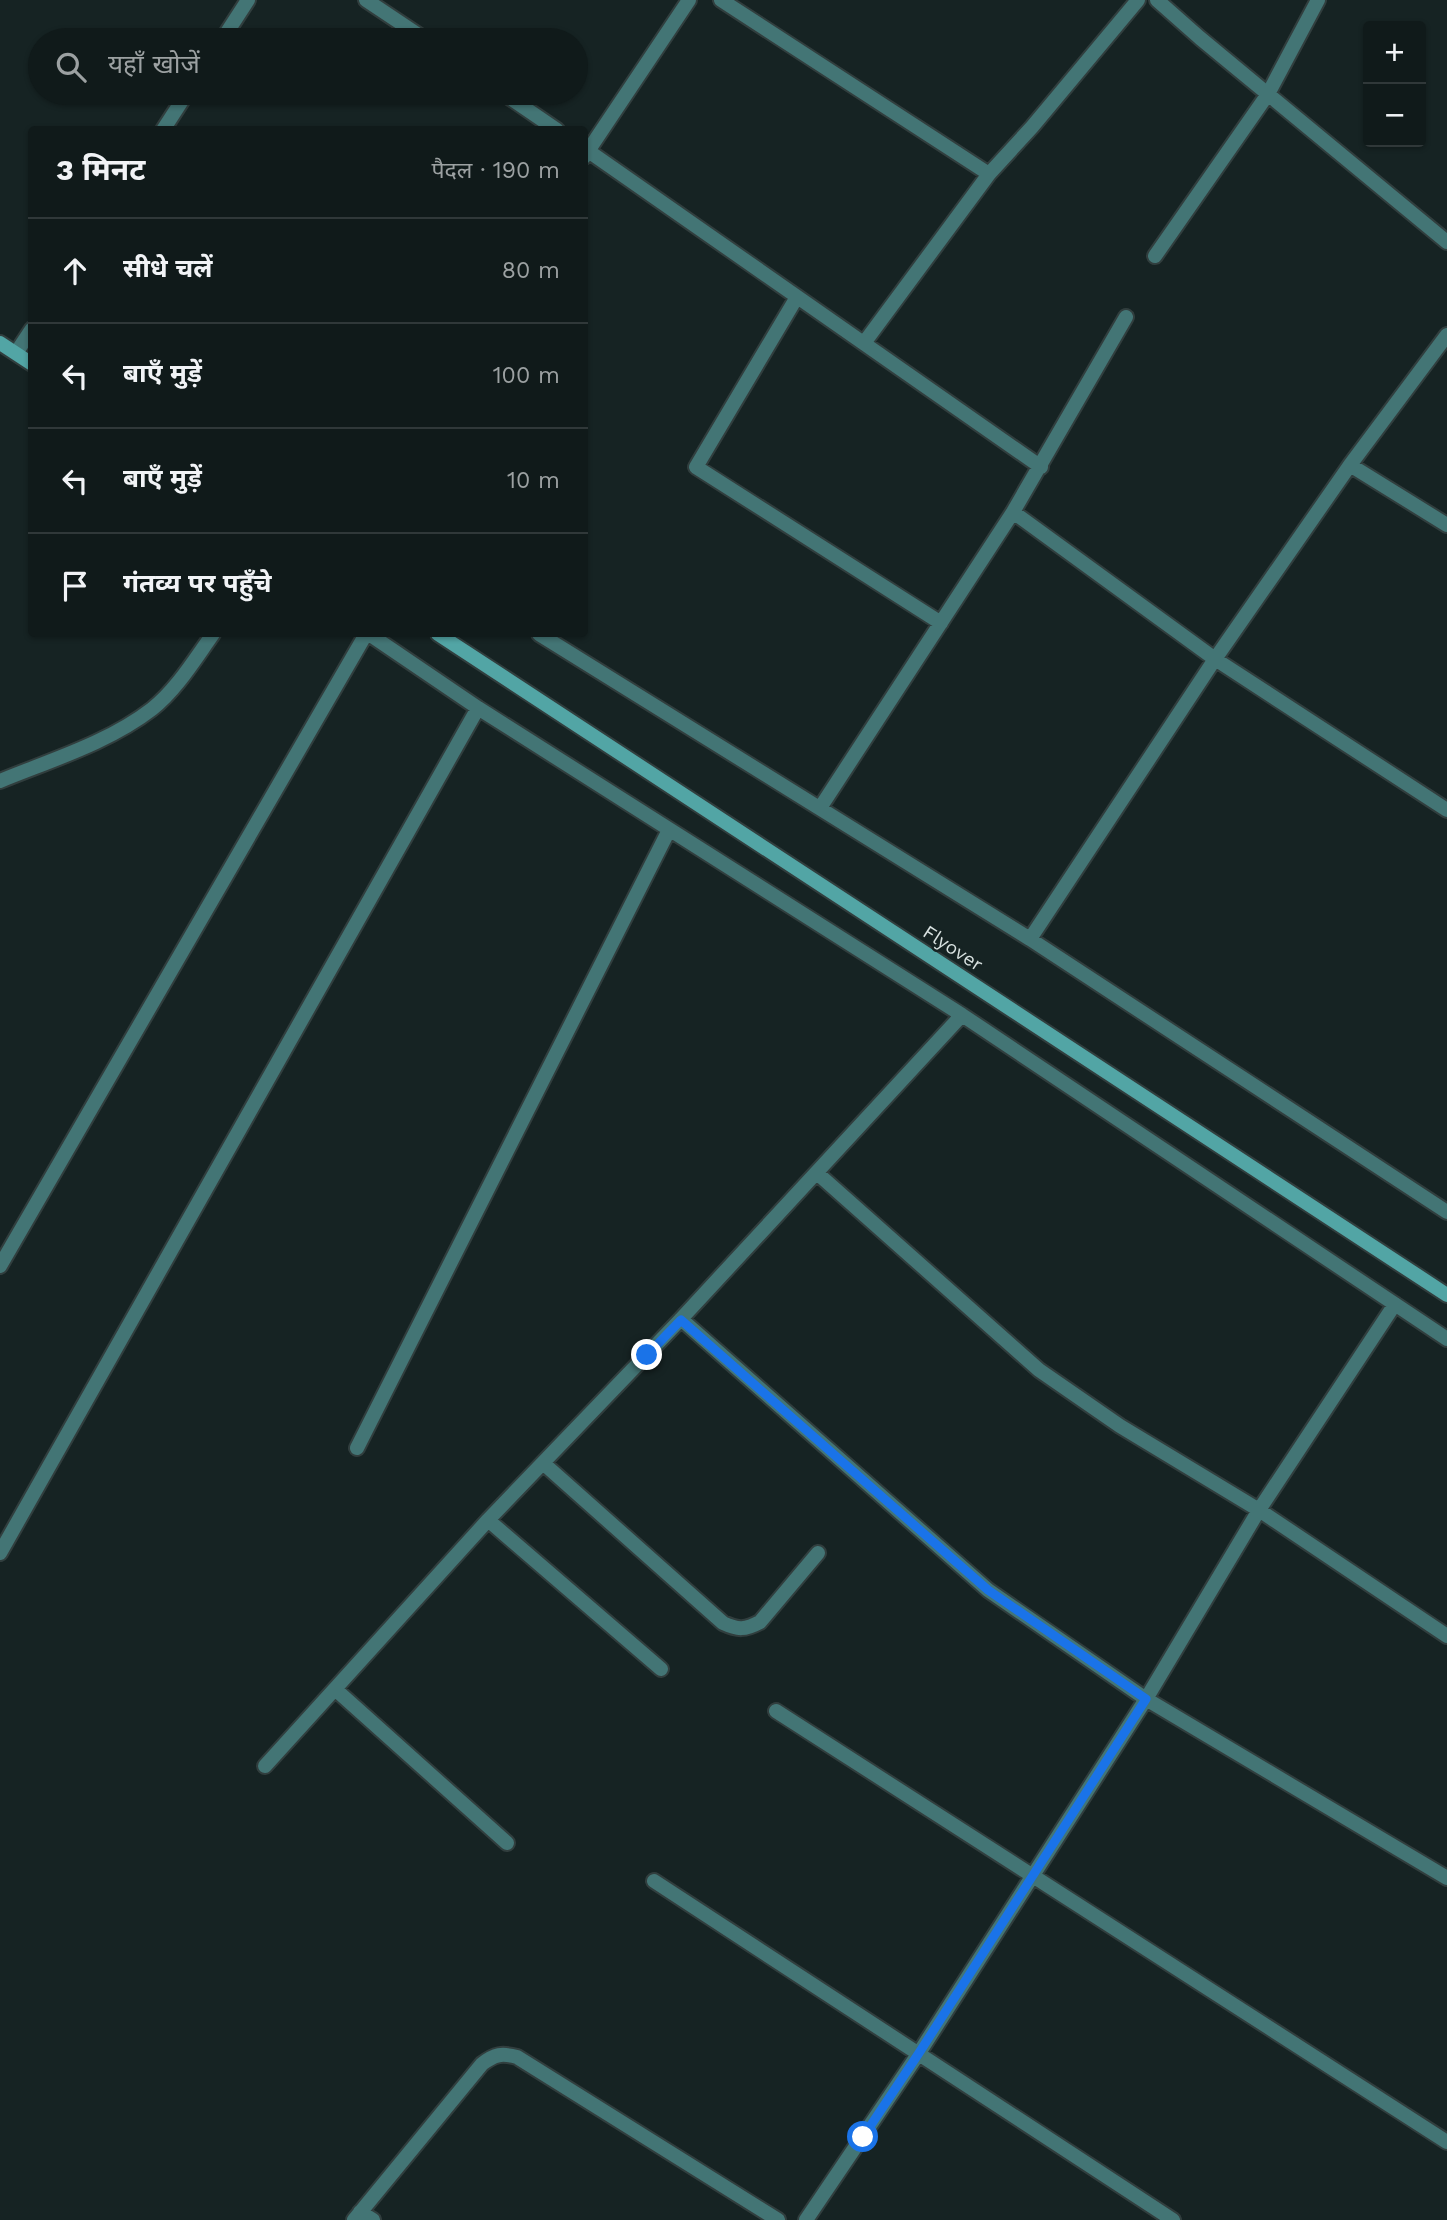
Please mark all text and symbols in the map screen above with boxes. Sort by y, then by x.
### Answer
map controls [1363,21,1426,147]
button: + [1363,21,1426,84]
search box [28,28,588,105]
icon: search [52,48,90,86]
text: यहाँ खोजें [108,49,200,79]
button: − [1363,84,1426,147]
text: 3 मिनट [56,152,145,187]
text: पैदल · 190 m [431,157,560,184]
icon: ahead [56,252,94,290]
text: सीधे चलें [123,253,212,283]
text: 80 m [502,257,560,284]
icon: left [56,357,94,395]
text: बाएँ मुड़ें [123,358,202,388]
text: 100 m [493,362,560,389]
icon: left [56,462,94,500]
text: बाएँ मुड़ें [123,463,202,493]
text: 10 m [507,467,560,494]
icon: arrive [56,567,94,605]
text: गंतव्य पर पहुँचे [123,568,272,598]
street label: Flyover [919,920,987,976]
route end [631,1339,662,1370]
route start [847,2121,878,2152]

